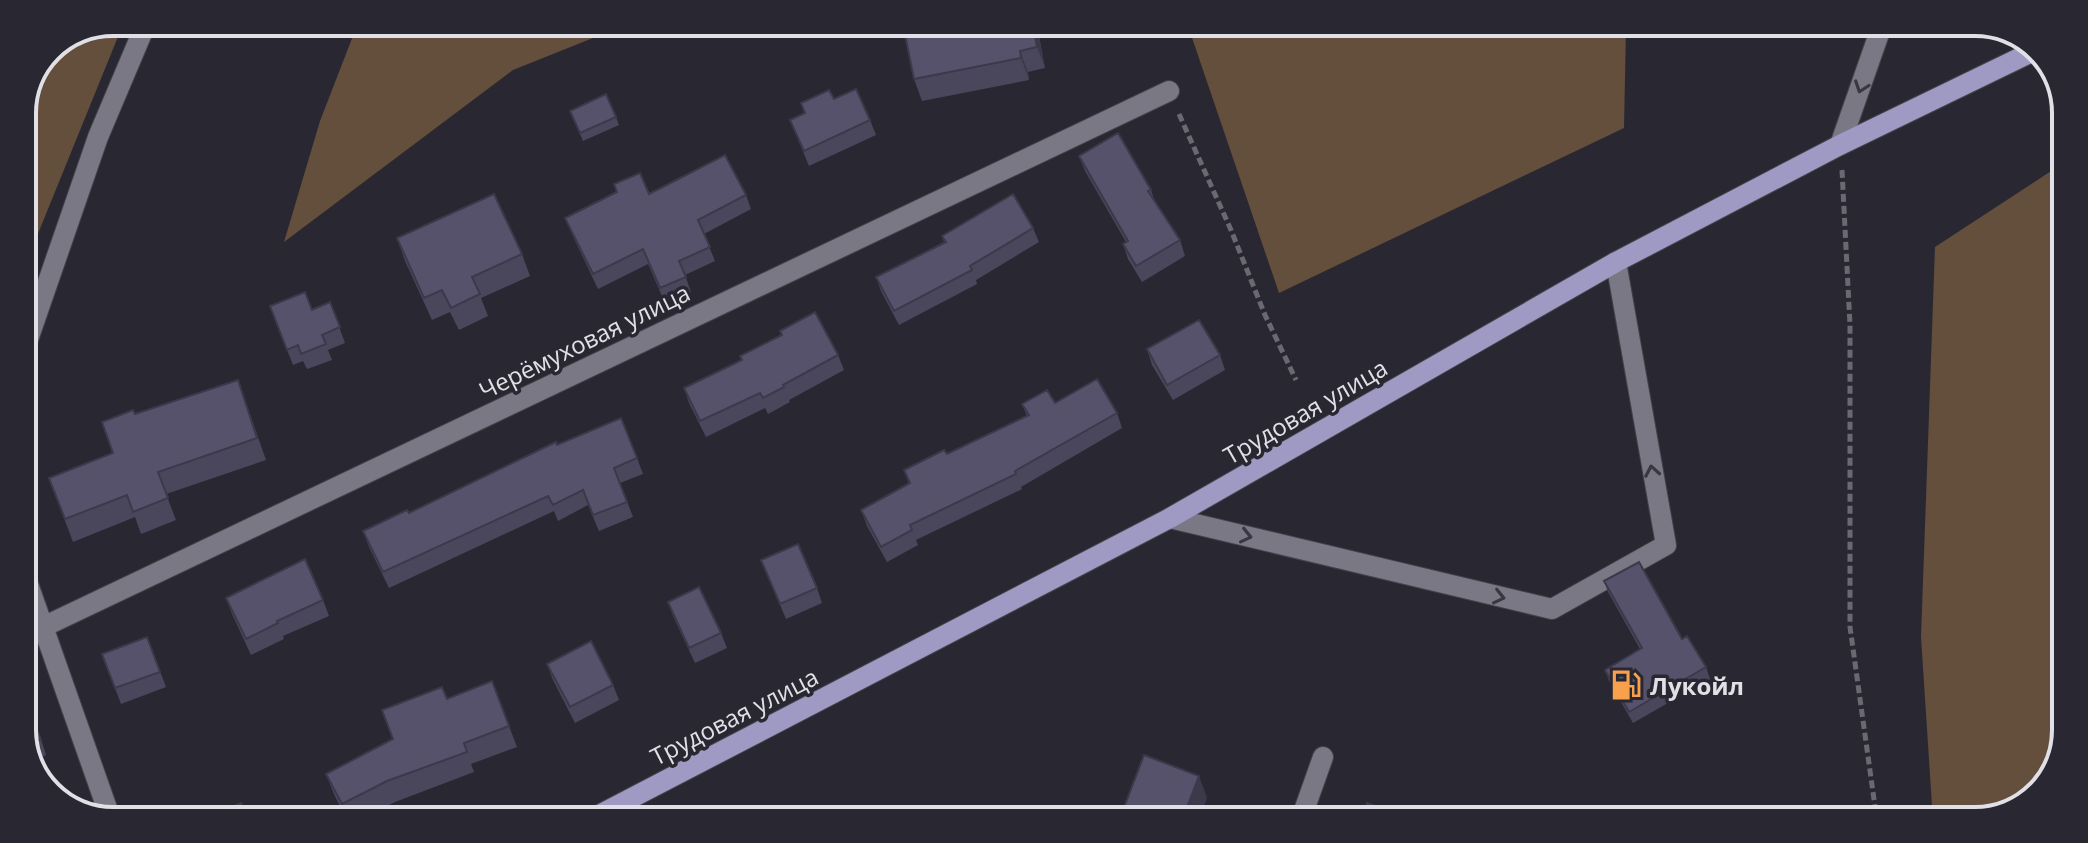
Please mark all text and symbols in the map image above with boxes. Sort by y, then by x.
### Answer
one-way arrow [1854,79,1870,93]
street label: Черёмуховая улица [473,276,695,406]
street label: Трудовая улица [1217,351,1393,471]
one-way arrow [1645,464,1662,478]
one-way arrow [1239,527,1253,544]
one-way arrow [1492,587,1506,604]
street label: Трудовая улица [644,659,824,773]
fuel station icon: Лукойл [1609,668,1643,702]
place label: Лукойл [1650,669,1744,702]

